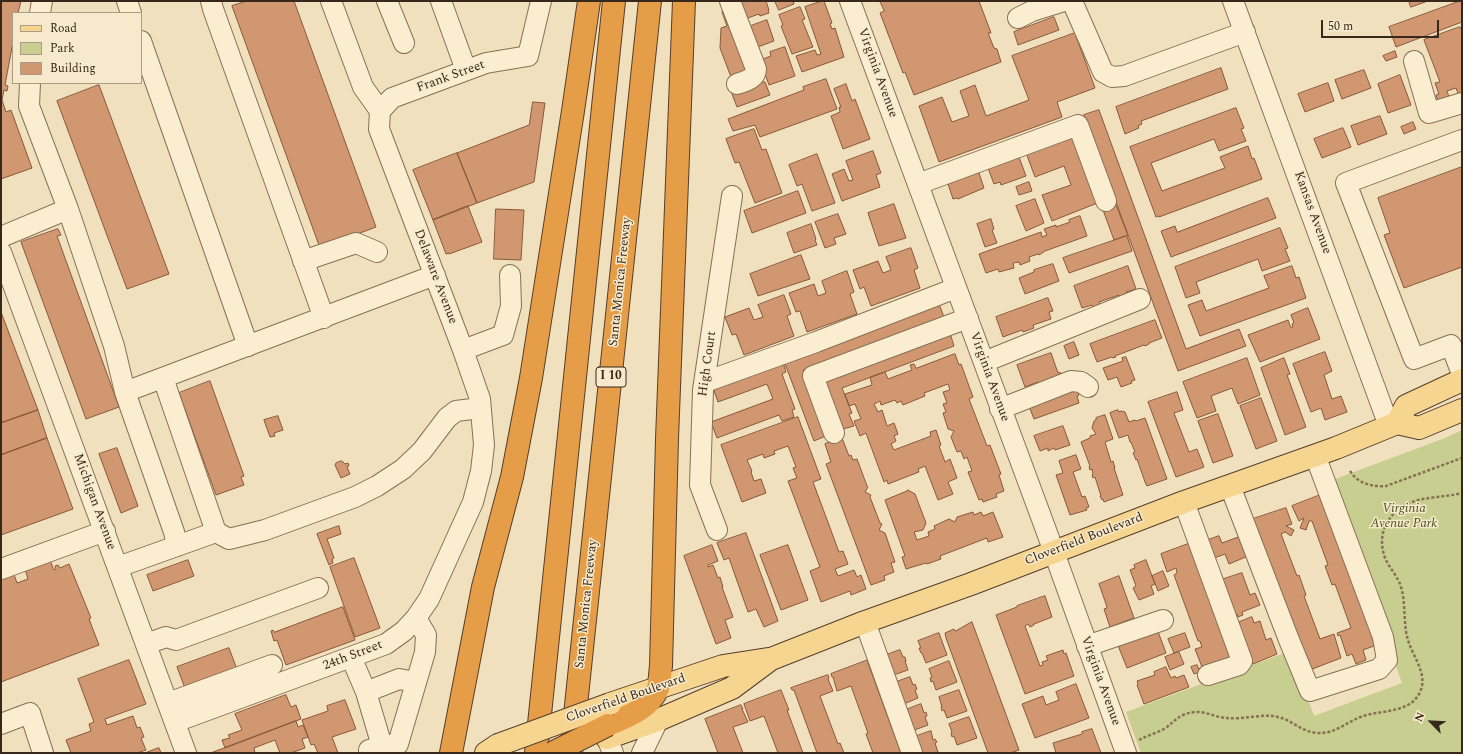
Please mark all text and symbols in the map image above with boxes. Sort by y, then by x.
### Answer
legend [12,12,142,84]
scale bar [1323,12,1441,38]
text: 50 m [1328,17,1353,36]
text: Road [50,19,77,38]
street label: Virginia Avenue [854,26,900,120]
text: Park [50,39,75,58]
street label: Frank Street [415,57,487,97]
text: Building [50,59,96,78]
street label: Kansas Avenue [1290,170,1334,256]
street label: Santa Monica Freeway [606,217,636,347]
street label: Delaware Avenue [410,227,460,327]
street label: High Court [696,330,720,398]
street label: Virginia Avenue [966,330,1012,424]
road number: I 10 [596,367,626,387]
street label: Michigan Avenue [69,452,119,552]
park label: Virginia Avenue Park [1371,501,1437,532]
street label: Cloverfield Boulevard [1023,510,1145,570]
street label: Santa Monica Freeway [572,539,602,669]
street label: Virginia Avenue [1077,634,1123,728]
street label: 24th Street [321,638,385,674]
street label: Cloverfield Boulevard [564,671,688,727]
north arrow [1411,702,1451,742]
text: N [1410,709,1429,724]

